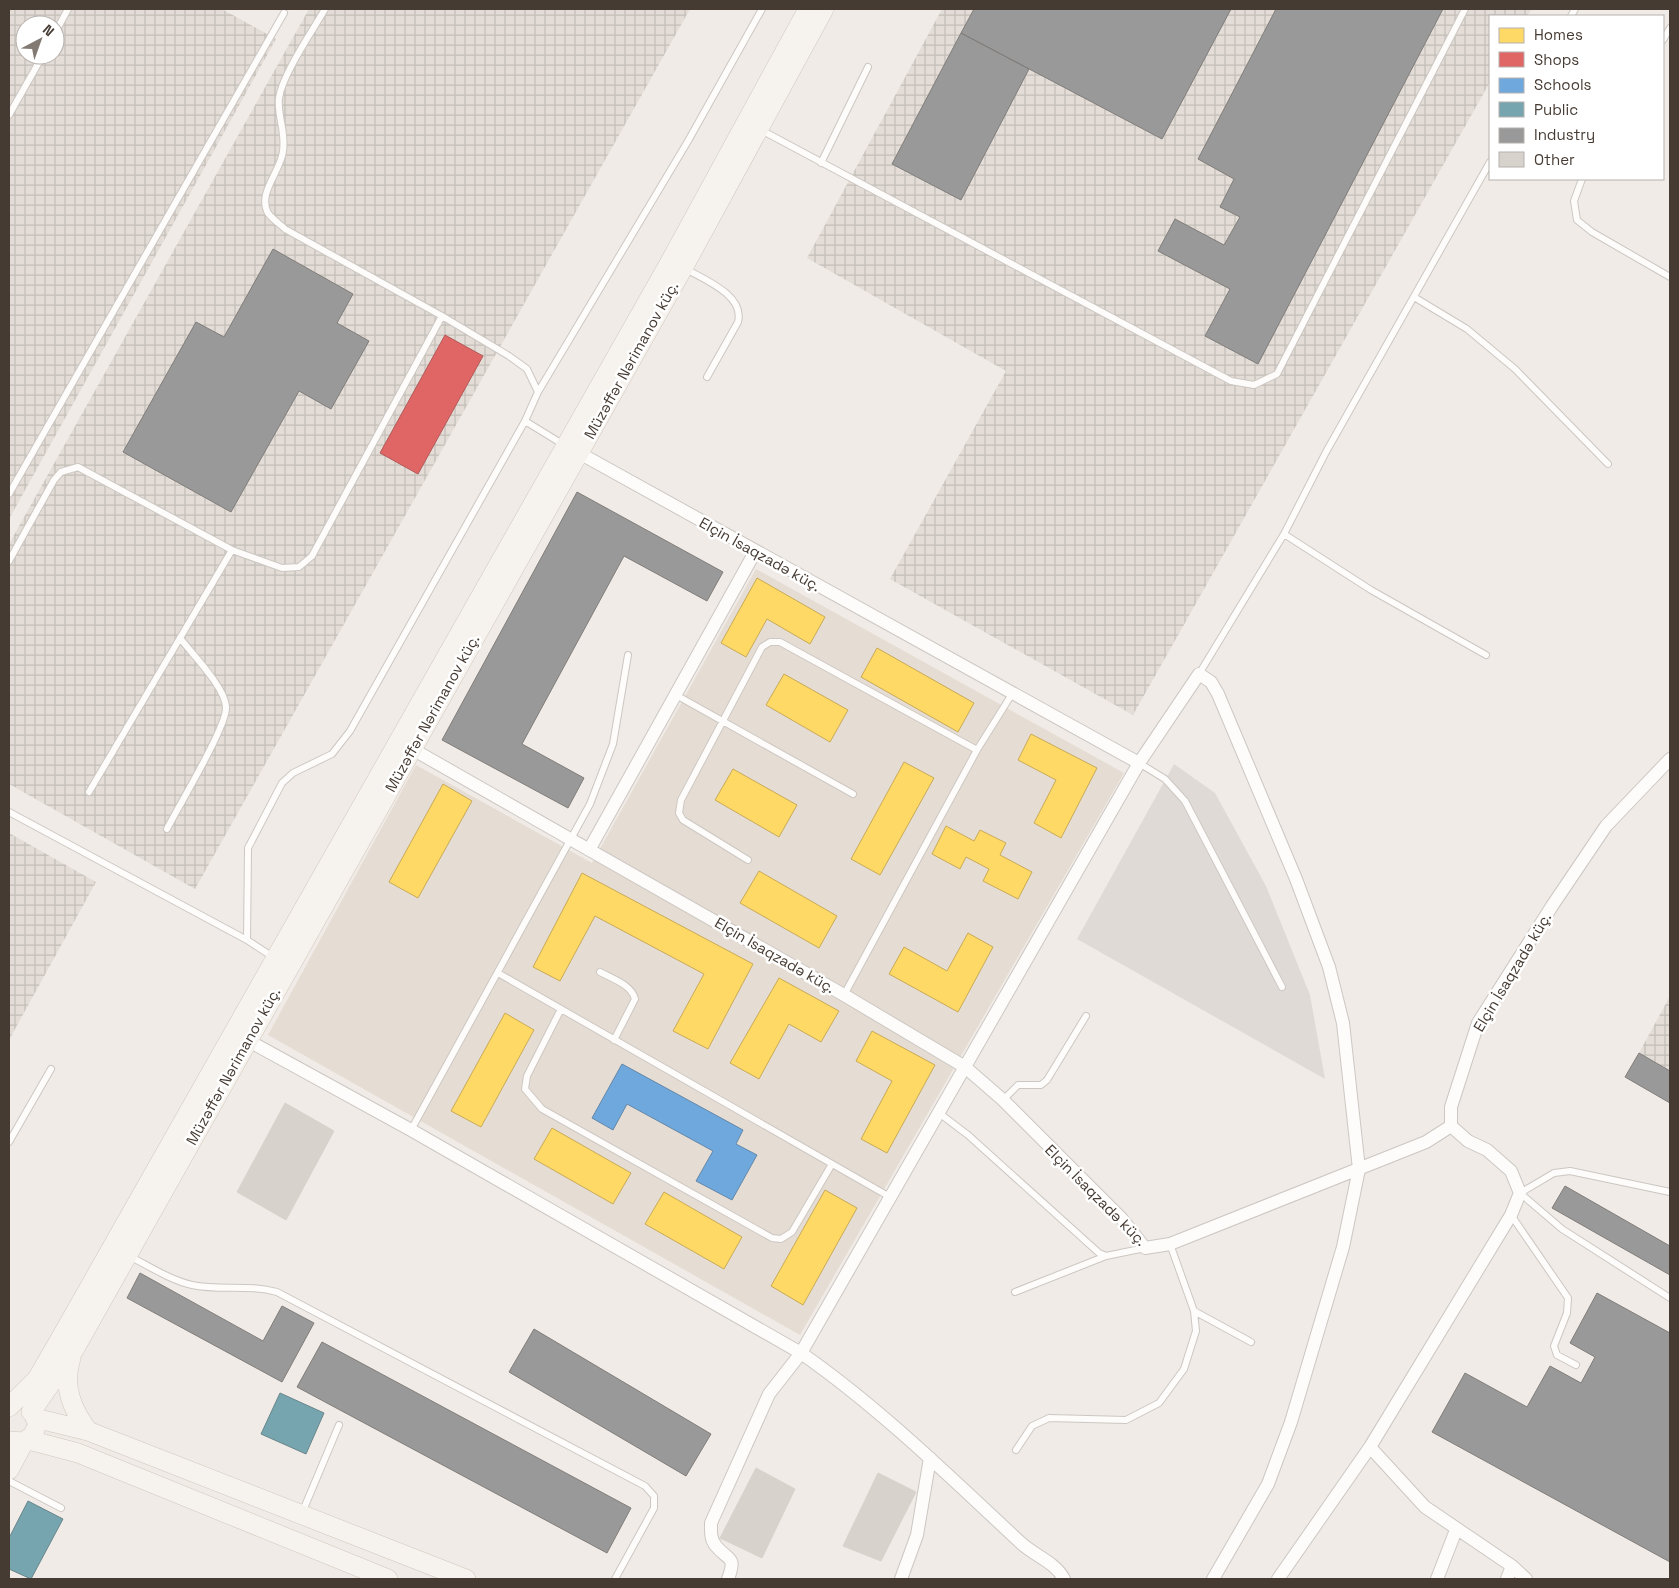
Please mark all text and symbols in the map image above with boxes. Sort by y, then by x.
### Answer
north arrow [15,15,65,65]
legend [1489,15,1664,180]
text: N [39,20,58,40]
text: Homes [1534,25,1583,44]
text: Shops [1534,50,1579,69]
text: Schools [1534,75,1592,94]
text: Public [1534,100,1578,119]
text: Industry [1534,125,1595,144]
text: Other [1534,150,1575,169]
street label: Müzəffər Nərimanov küç. [580,278,682,442]
street label: Elçin İsaqzadə küç. [696,513,824,595]
street label: Müzəffər Nərimanov küç. [381,631,483,795]
street label: Elçin İsaqzadə küç. [1469,909,1555,1035]
street label: Elçin İsaqzadə küç. [711,913,839,997]
street label: Müzəffər Nərimanov küç. [182,984,284,1148]
street label: Elçin İsaqzadə küç. [1041,1140,1151,1250]

